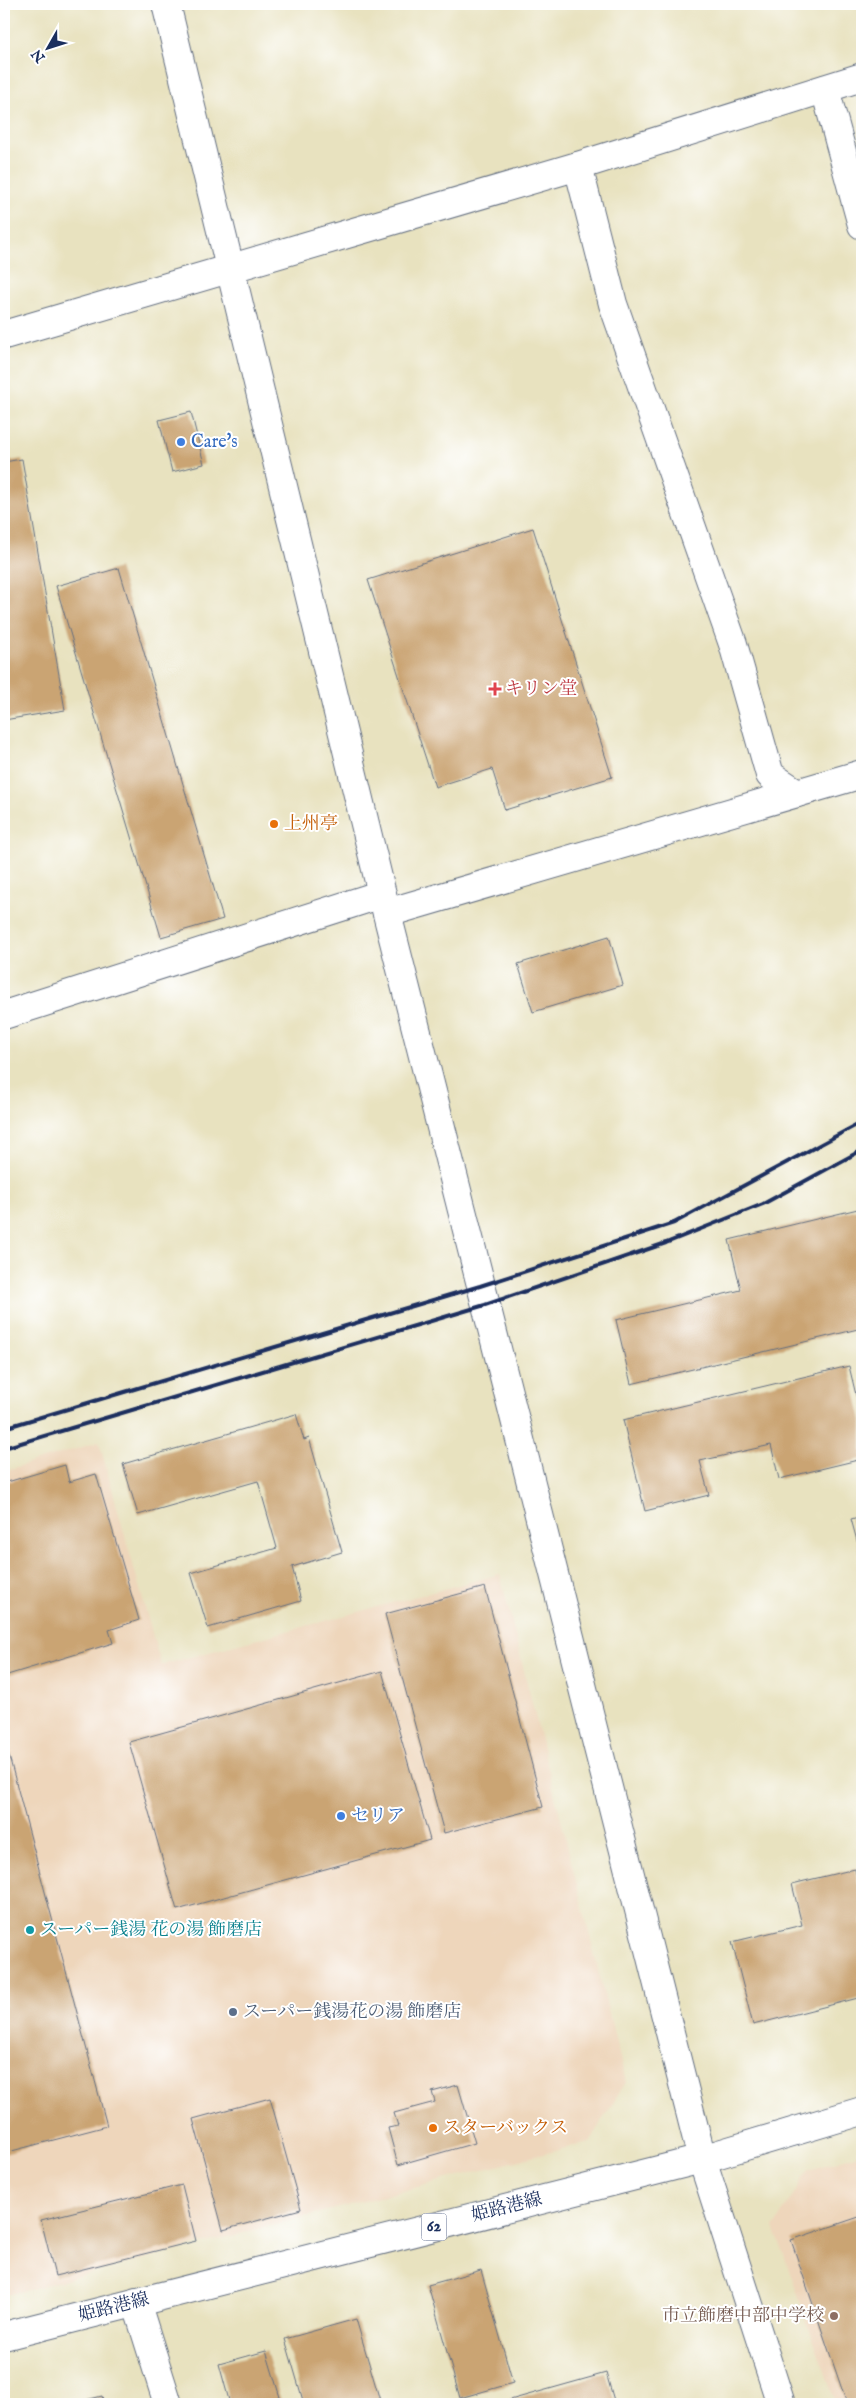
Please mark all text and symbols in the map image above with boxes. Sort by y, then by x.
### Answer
north arrow [22,22,72,72]
text: N [28,45,50,67]
place label: Care's [191,431,238,454]
marker: Care's [175,436,187,448]
place label: キリン堂 [505,678,577,701]
marker: キリン堂 [489,683,501,695]
place label: 上州亭 [284,813,338,836]
marker: 上州亭 [268,818,280,830]
place label: セリア [351,1805,405,1828]
marker: セリア [335,1810,347,1822]
place label: スーパー銭湯 花の湯 飾磨店 [40,1919,262,1942]
marker: スーパー銭湯 花の湯 飾磨店 [24,1924,36,1936]
place label: スーパー銭湯花の湯 飾磨店 [243,2001,461,2024]
marker: スーパー銭湯花の湯 飾磨店 [227,2006,239,2018]
place label: スターバックス [443,2117,568,2140]
marker: スターバックス [427,2122,439,2134]
street label: 姫路港線 [469,2188,545,2228]
road number: 62 [422,2214,446,2240]
street label: 姫路港線 [76,2288,152,2328]
place label: 市立飾磨中部中学校 [662,2305,824,2328]
marker: 市立飾磨中部中学校 [828,2310,840,2322]

